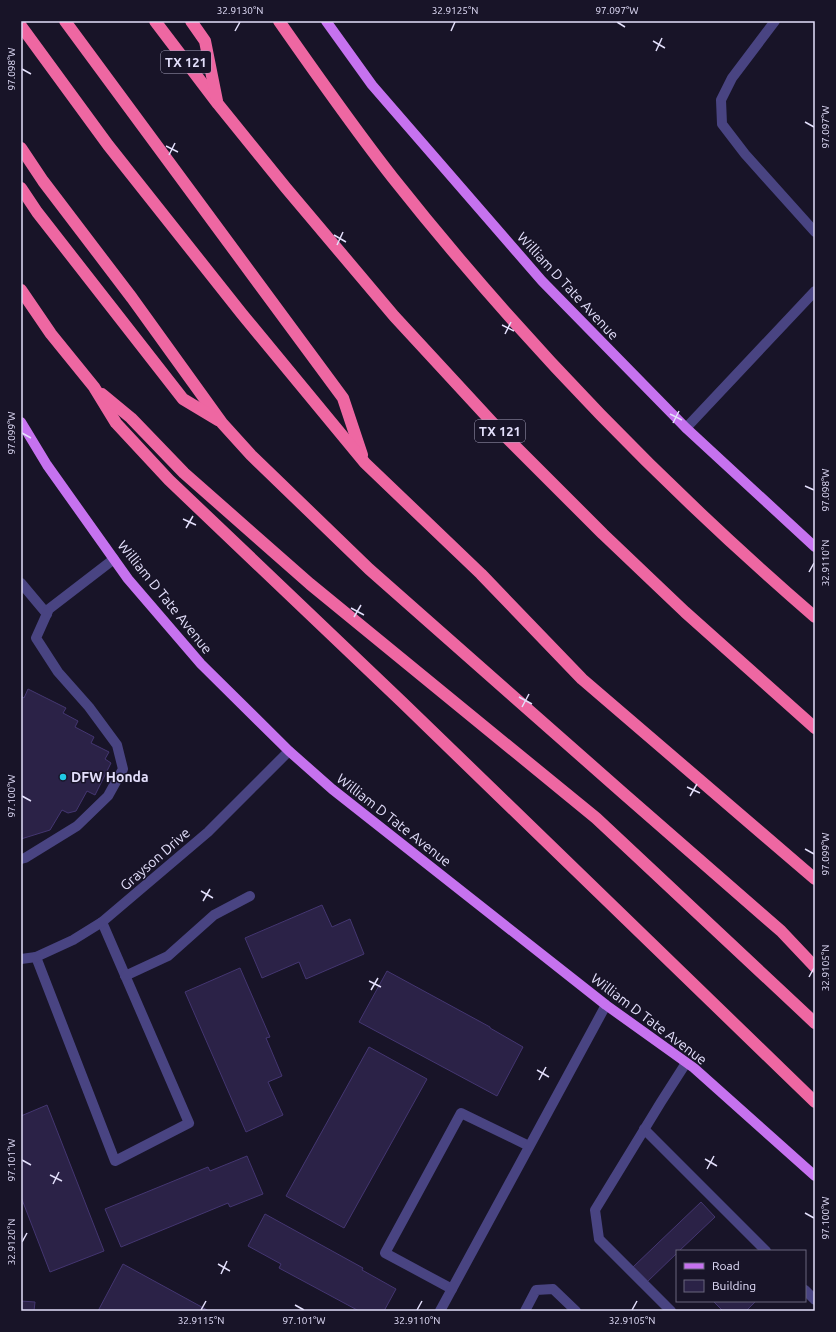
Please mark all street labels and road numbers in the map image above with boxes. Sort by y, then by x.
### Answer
road number: TX 121 [161,51,211,73]
street label: William D Tate Avenue [514,229,622,343]
road number: TX 121 [475,420,525,442]
street label: William D Tate Avenue [114,537,216,657]
street label: William D Tate Avenue [334,770,454,870]
street label: Grayson Drive [117,824,193,894]
street label: William D Tate Avenue [588,970,710,1068]

